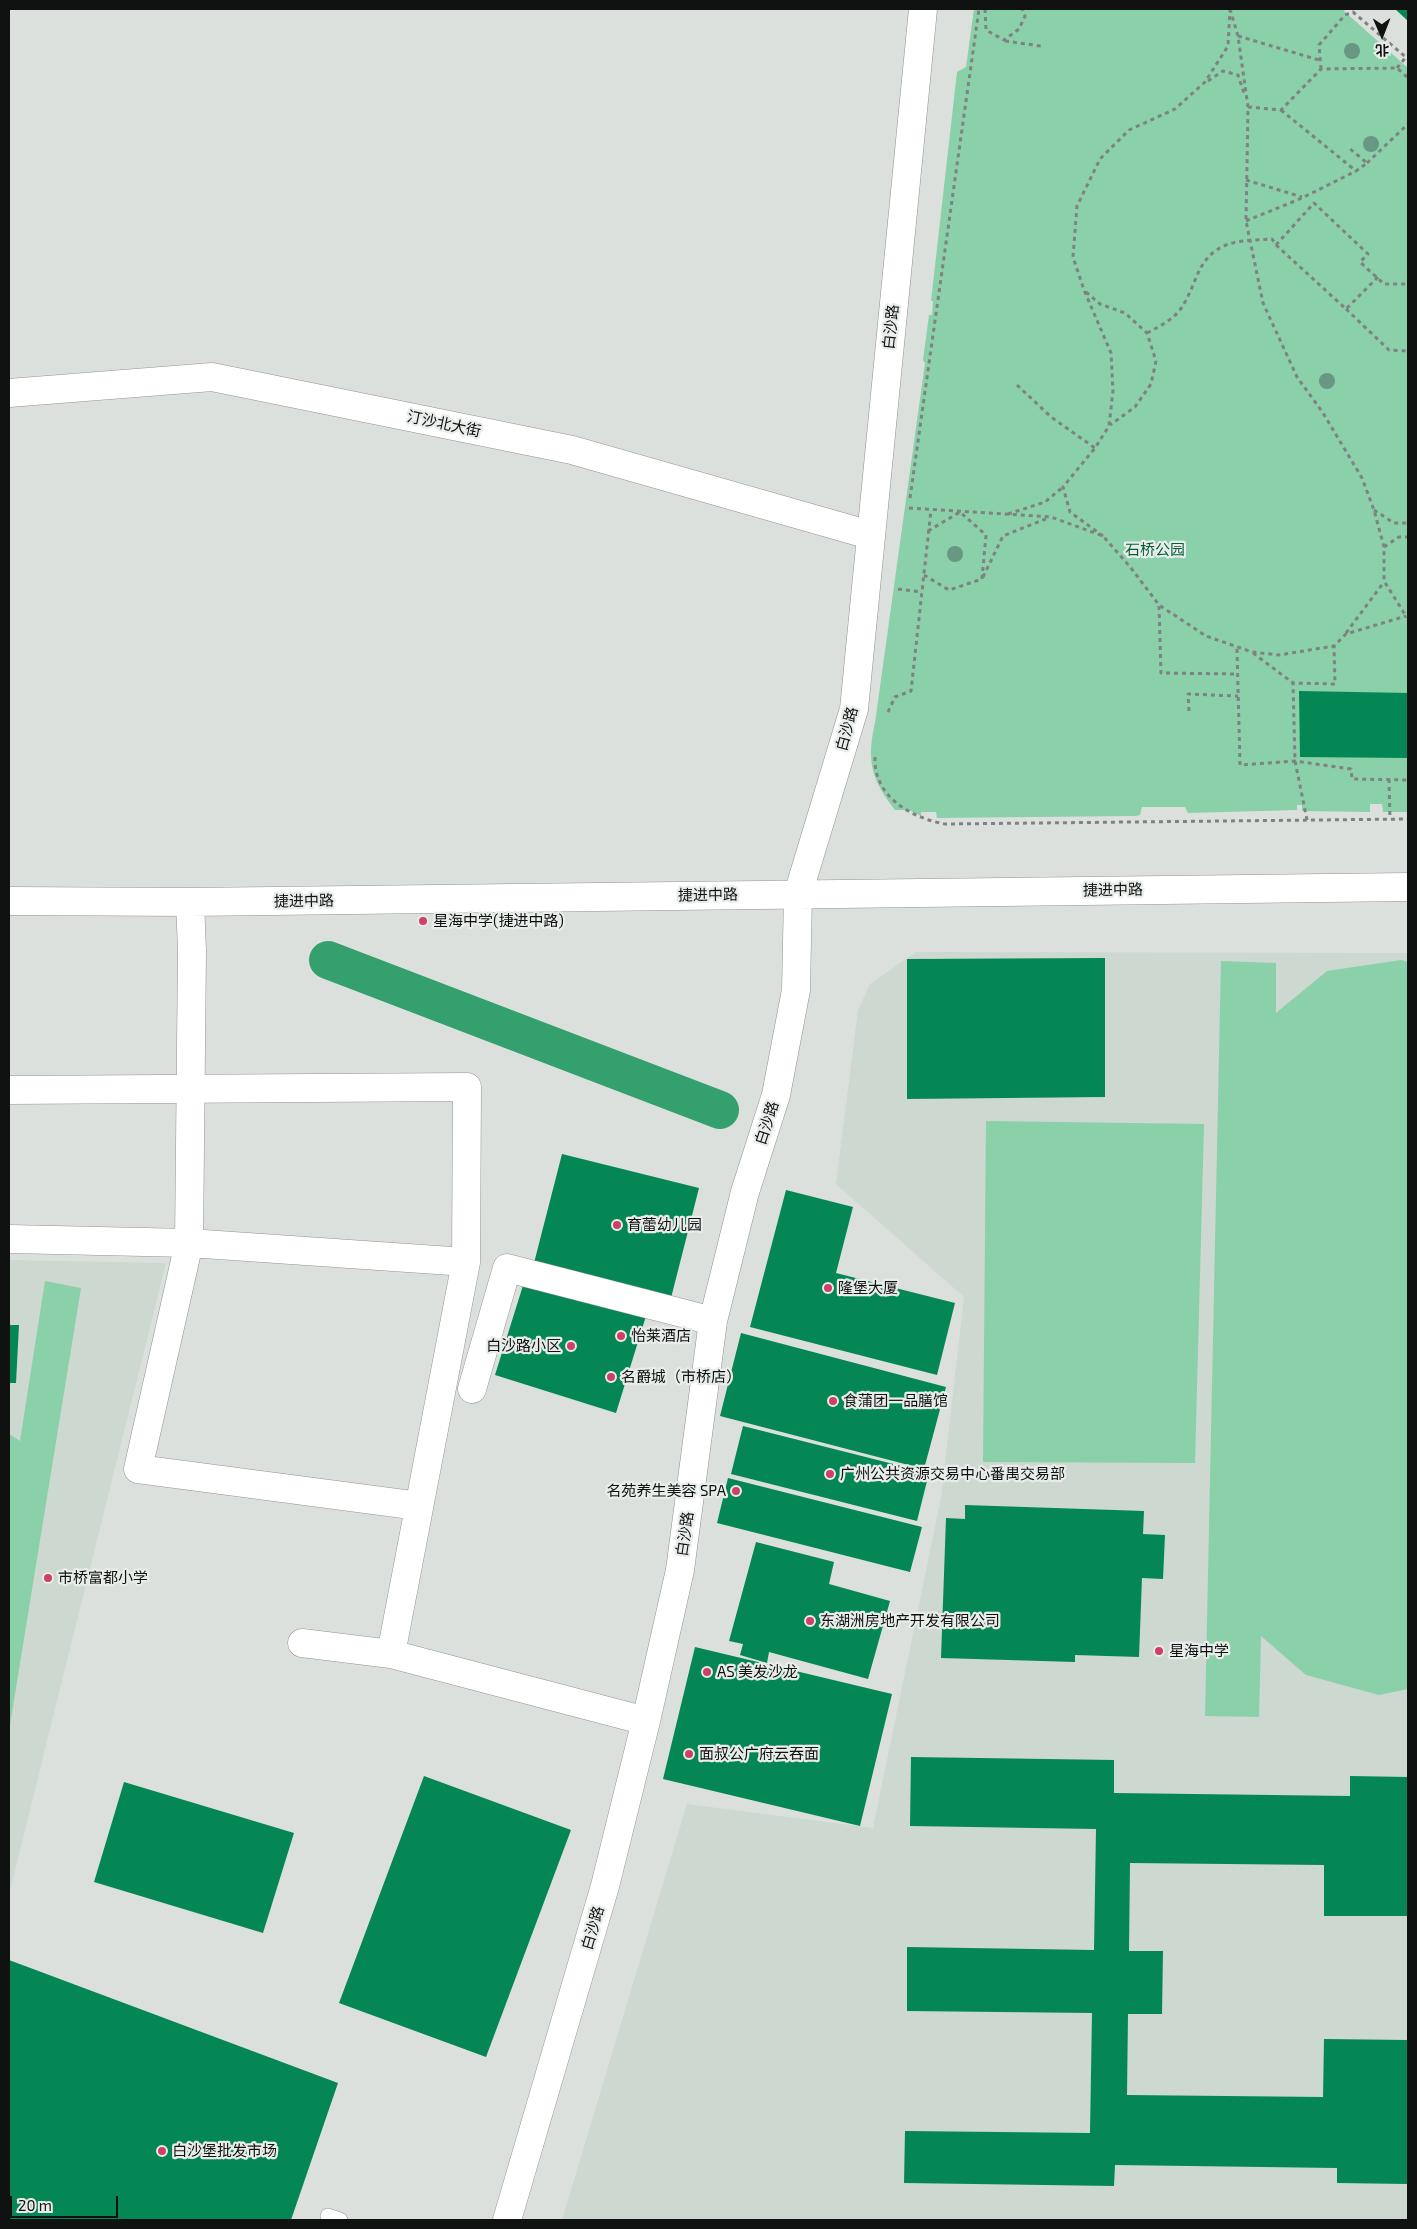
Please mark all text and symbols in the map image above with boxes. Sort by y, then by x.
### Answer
north arrow [1357,10,1407,60]
text: 北 [1375,42,1389,59]
street label: 白沙路 [880,304,902,350]
street label: 汀沙北大街 [405,407,483,441]
park label: 石桥公园 [1125,541,1185,559]
street label: 白沙路 [832,705,862,753]
street label: 捷进中路 [1083,880,1143,900]
street label: 捷进中路 [678,885,738,905]
street label: 捷进中路 [274,891,334,911]
place label: 星海中学(捷进中路) [433,912,564,930]
marker: 星海中学(捷进中路) [417,915,429,927]
street label: 白沙路 [751,1099,783,1147]
place label: 育蕾幼儿园 [627,1216,702,1234]
marker: 育蕾幼儿园 [611,1219,623,1231]
place label: 隆堡大厦 [838,1279,898,1297]
marker: 隆堡大厦 [822,1282,834,1294]
place label: 怡莱酒店 [631,1327,691,1345]
marker: 怡莱酒店 [615,1330,627,1342]
place label: 白沙路小区 [486,1337,561,1355]
marker: 白沙路小区 [565,1340,577,1352]
place label: 名爵城（市桥店） [621,1368,741,1386]
marker: 名爵城（市桥店） [605,1371,617,1383]
place label: 食蒲团一品膳馆 [843,1392,948,1410]
marker: 食蒲团一品膳馆 [827,1395,839,1407]
place label: 广州公共资源交易中心番禺交易部 [840,1465,1065,1483]
marker: 广州公共资源交易中心番禺交易部 [824,1468,836,1480]
place label: 名苑养生美容 SPA [607,1482,726,1500]
marker: 名苑养生美容 SPA [730,1485,742,1497]
street label: 白沙路 [673,1510,697,1558]
place label: 市桥富都小学 [58,1569,148,1587]
marker: 市桥富都小学 [42,1572,54,1584]
place label: 东湖洲房地产开发有限公司 [820,1612,1000,1630]
marker: 东湖洲房地产开发有限公司 [804,1615,816,1627]
place label: 星海中学 [1169,1642,1229,1660]
marker: 星海中学 [1153,1645,1165,1657]
place label: AS 美发沙龙 [717,1663,798,1681]
marker: AS 美发沙龙 [701,1666,713,1678]
place label: 面叔公广府云吞面 [699,1745,819,1763]
marker: 面叔公广府云吞面 [683,1748,695,1760]
street label: 白沙路 [578,1904,608,1952]
place label: 白沙堡批发市场 [172,2142,277,2160]
marker: 白沙堡批发市场 [156,2145,168,2157]
scale bar [12,2186,120,2218]
text: 20 m [18,2196,52,2214]

